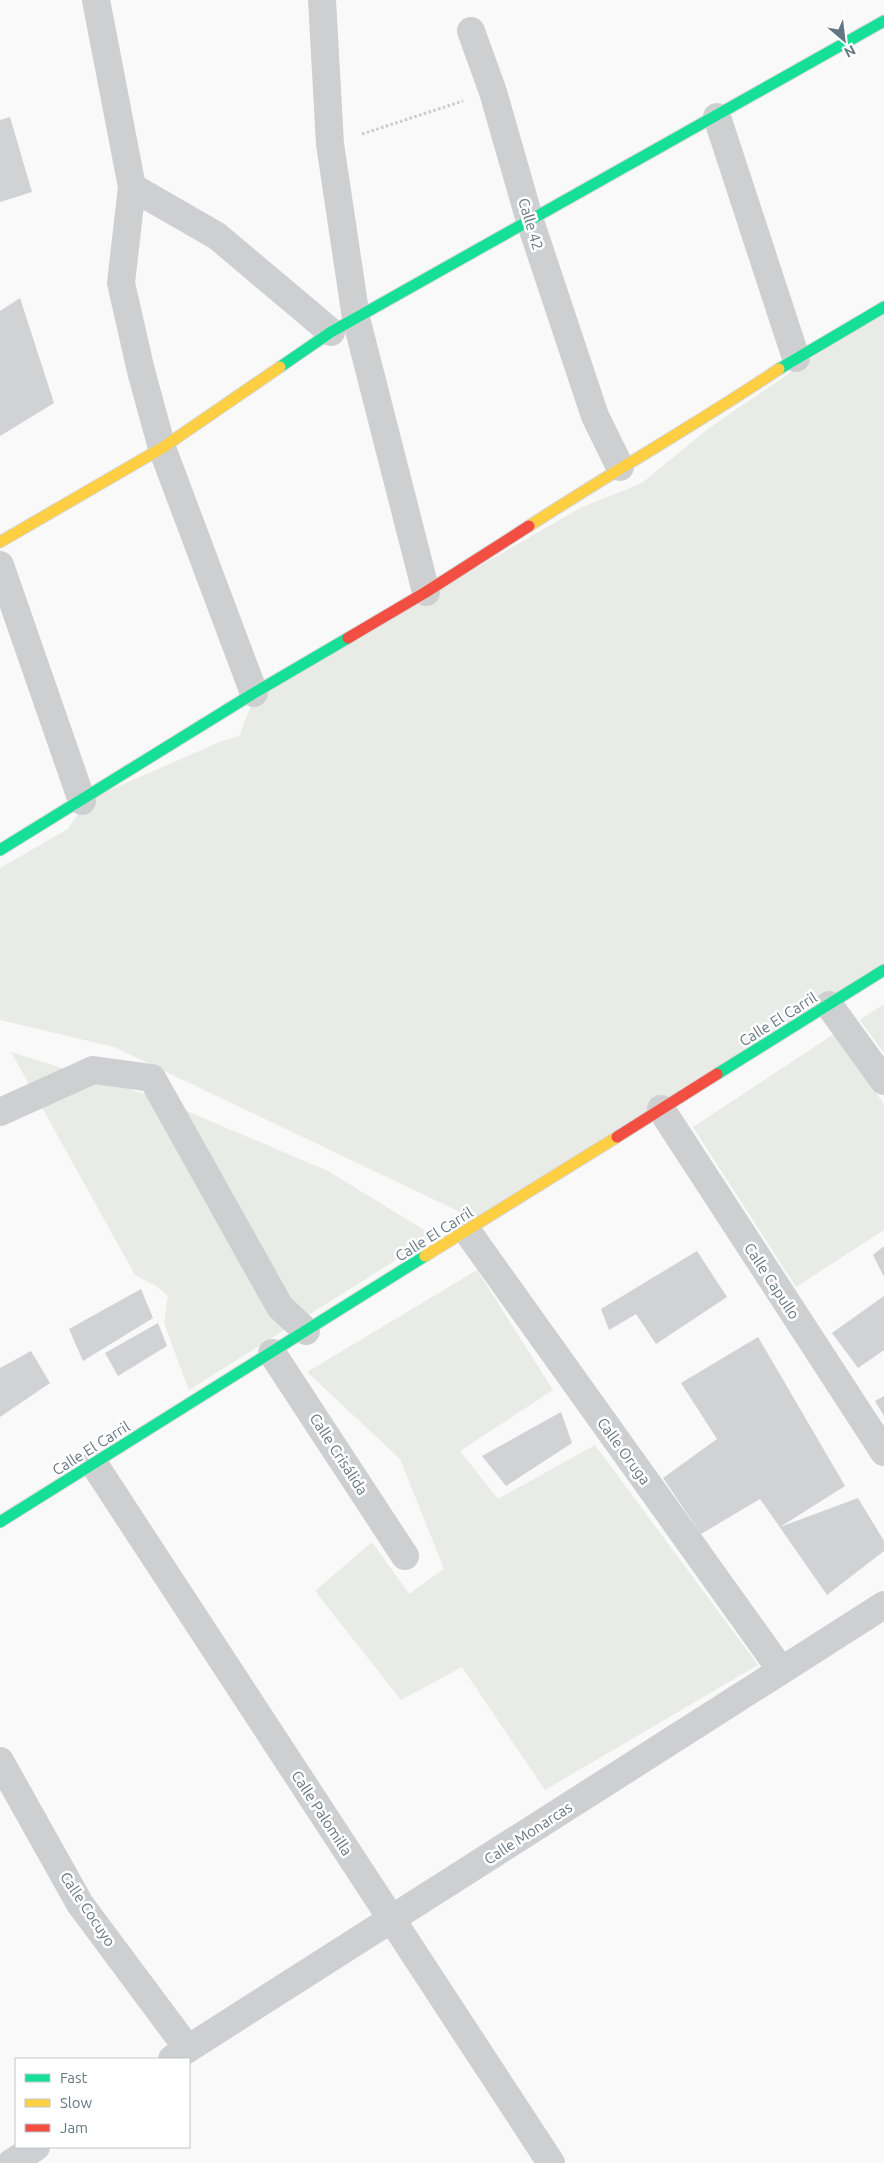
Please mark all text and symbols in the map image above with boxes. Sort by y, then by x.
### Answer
north arrow [819,15,869,65]
text: N [842,42,858,61]
street label: Calle 42 [515,196,547,252]
street label: Calle El Carril [736,988,820,1050]
street label: Calle El Carril [392,1203,476,1265]
street label: Calle Capullo [741,1240,803,1322]
street label: Calle Crisálida [306,1410,372,1498]
street label: Calle Oruga [594,1414,654,1488]
street label: Calle El Carril [49,1417,133,1479]
street label: Calle Palomilla [288,1767,356,1859]
street label: Calle Monarcas [481,1798,575,1868]
street label: Calle Cocuyo [57,1869,119,1949]
legend [15,2058,190,2148]
text: Fast [60,2069,88,2086]
text: Slow [60,2094,93,2111]
text: Jam [60,2119,88,2136]

